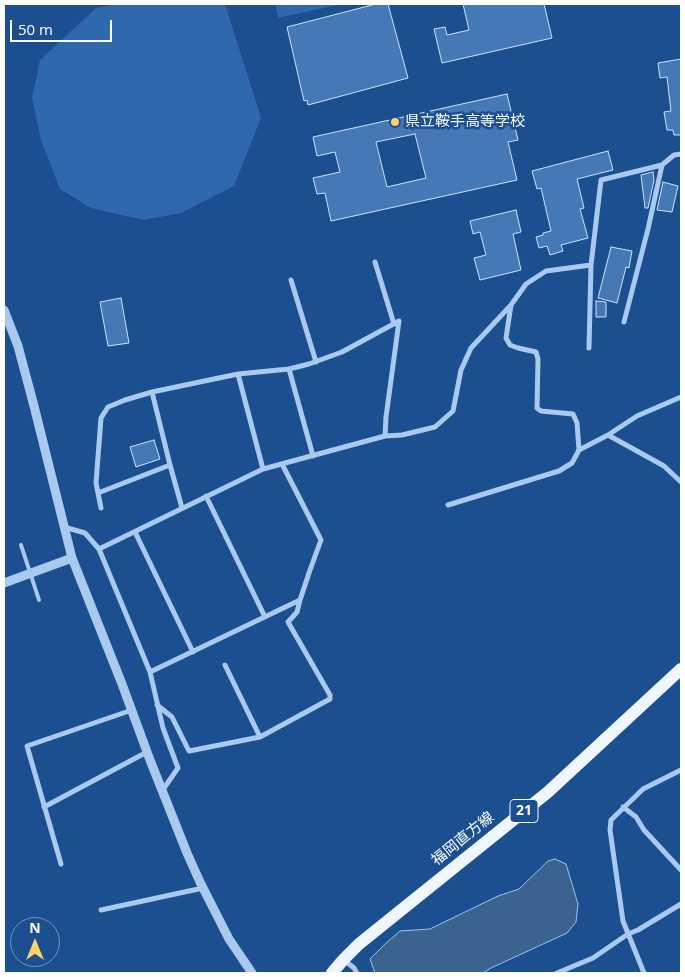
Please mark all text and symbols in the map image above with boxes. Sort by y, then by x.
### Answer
scale bar [12,10,115,42]
text: 50 m [18,19,53,39]
place label: 県立鞍手高等学校 [405,113,525,131]
marker: 県立鞍手高等学校 [389,116,401,128]
road number: 21 [510,799,538,822]
street label: 福岡直方線 [428,808,498,870]
north arrow [10,917,60,967]
text: N [29,918,41,937]

